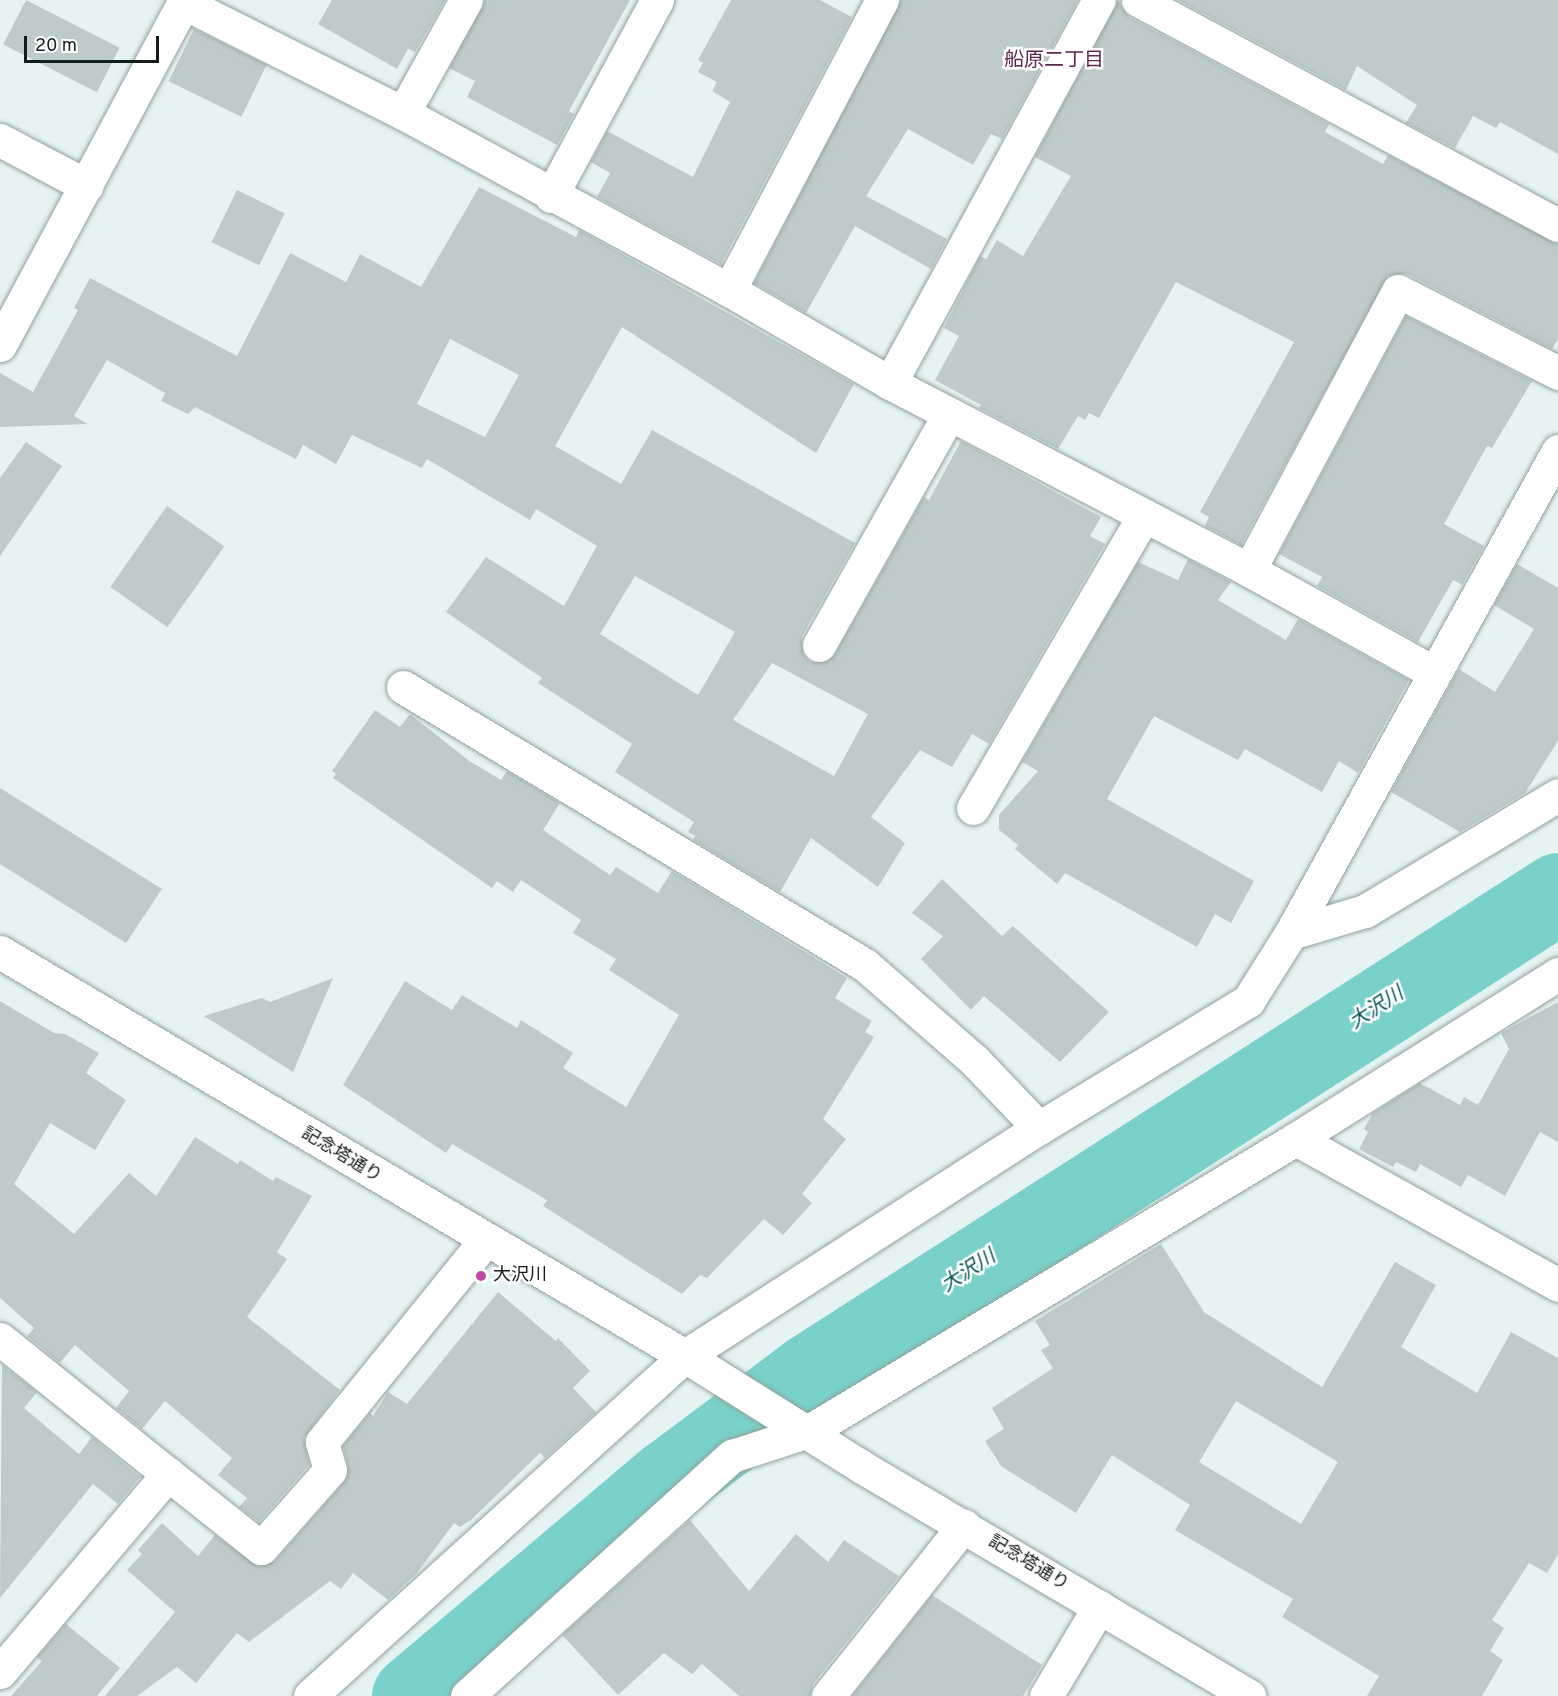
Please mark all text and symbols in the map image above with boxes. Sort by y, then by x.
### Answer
scale bar [27,24,162,62]
text: 20 m [35,35,77,58]
district label: 船原二丁目 [1004,49,1104,73]
water label: 大沢川 [1345,983,1409,1035]
street label: 記念塔通り [297,1124,385,1188]
water label: 大沢川 [937,1246,1001,1298]
place label: 大沢川 [493,1265,547,1287]
marker: 大沢川 [474,1269,488,1283]
street label: 記念塔通り [984,1532,1072,1596]

